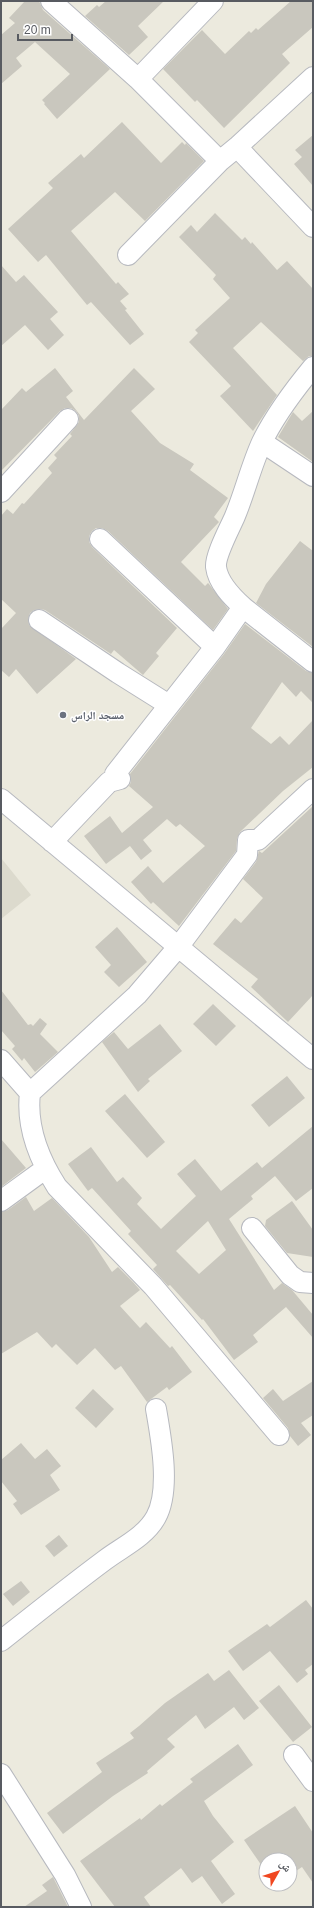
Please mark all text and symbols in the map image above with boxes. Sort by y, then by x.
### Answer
scale bar [18,16,72,42]
text: 20 m [24,23,51,37]
place label: مسجد الراس [71,709,124,723]
marker: مسجد الراس [58,710,68,720]
north arrow [258,1852,298,1892]
text: ش [276,1857,294,1876]

